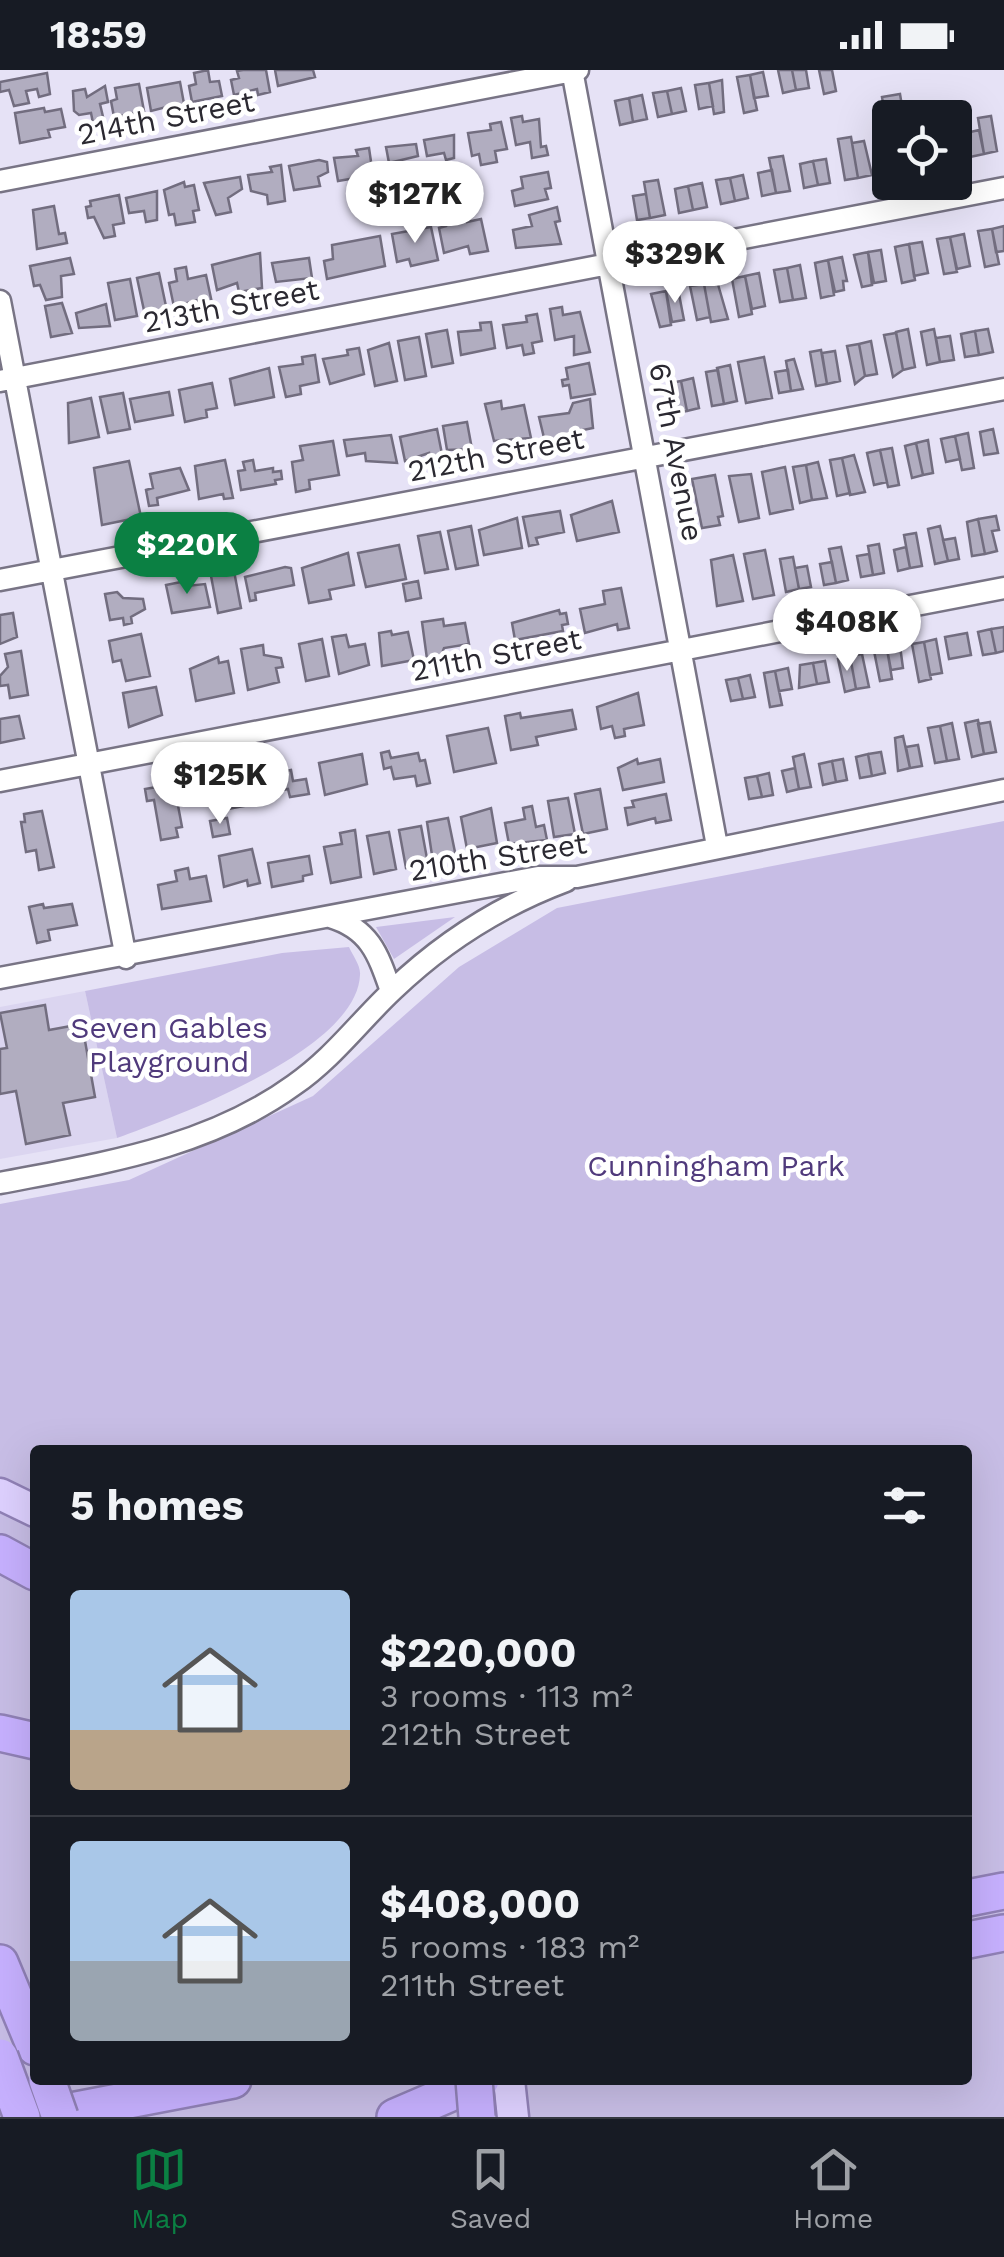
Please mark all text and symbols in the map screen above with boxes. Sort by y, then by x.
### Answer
text: 18:59 [50,13,147,57]
street label: 214th Street [75,83,258,152]
map controls [872,100,972,200]
button: locate [872,100,972,200]
pin: $127K [345,161,485,246]
text: $127K [368,174,462,212]
pin: $329K [605,221,745,306]
text: $329K [625,234,725,272]
street label: 213th Street [140,271,322,340]
street label: 67th Avenue [642,360,711,544]
street label: 212th Street [405,420,587,489]
pin: $220K [117,512,257,597]
text: $220K [136,525,238,563]
pin: $408K [777,589,917,674]
text: $408K [795,602,899,640]
street label: 211th Street [408,621,584,688]
pin: $125K [150,742,290,827]
text: $125K [173,755,267,793]
street label: 210th Street [407,825,590,888]
park label: Seven Gables Playground [70,1010,268,1079]
park label: Cunningham Park [587,1148,845,1183]
icon: filters [877,1478,932,1533]
text: 5 homes [70,1481,244,1530]
text: $220,000 [380,1628,577,1677]
icon: home [150,1630,270,1750]
text: 3 rooms · 113 m² [380,1677,633,1715]
text: 212th Street [380,1715,570,1753]
text: $408,000 [380,1879,580,1928]
icon: home [150,1881,270,2001]
text: 5 rooms · 183 m² [380,1928,640,1966]
text: 211th Street [380,1966,564,2004]
tab: Map [131,2142,188,2235]
tab: Saved [450,2142,531,2235]
tab: Home [793,2142,873,2235]

